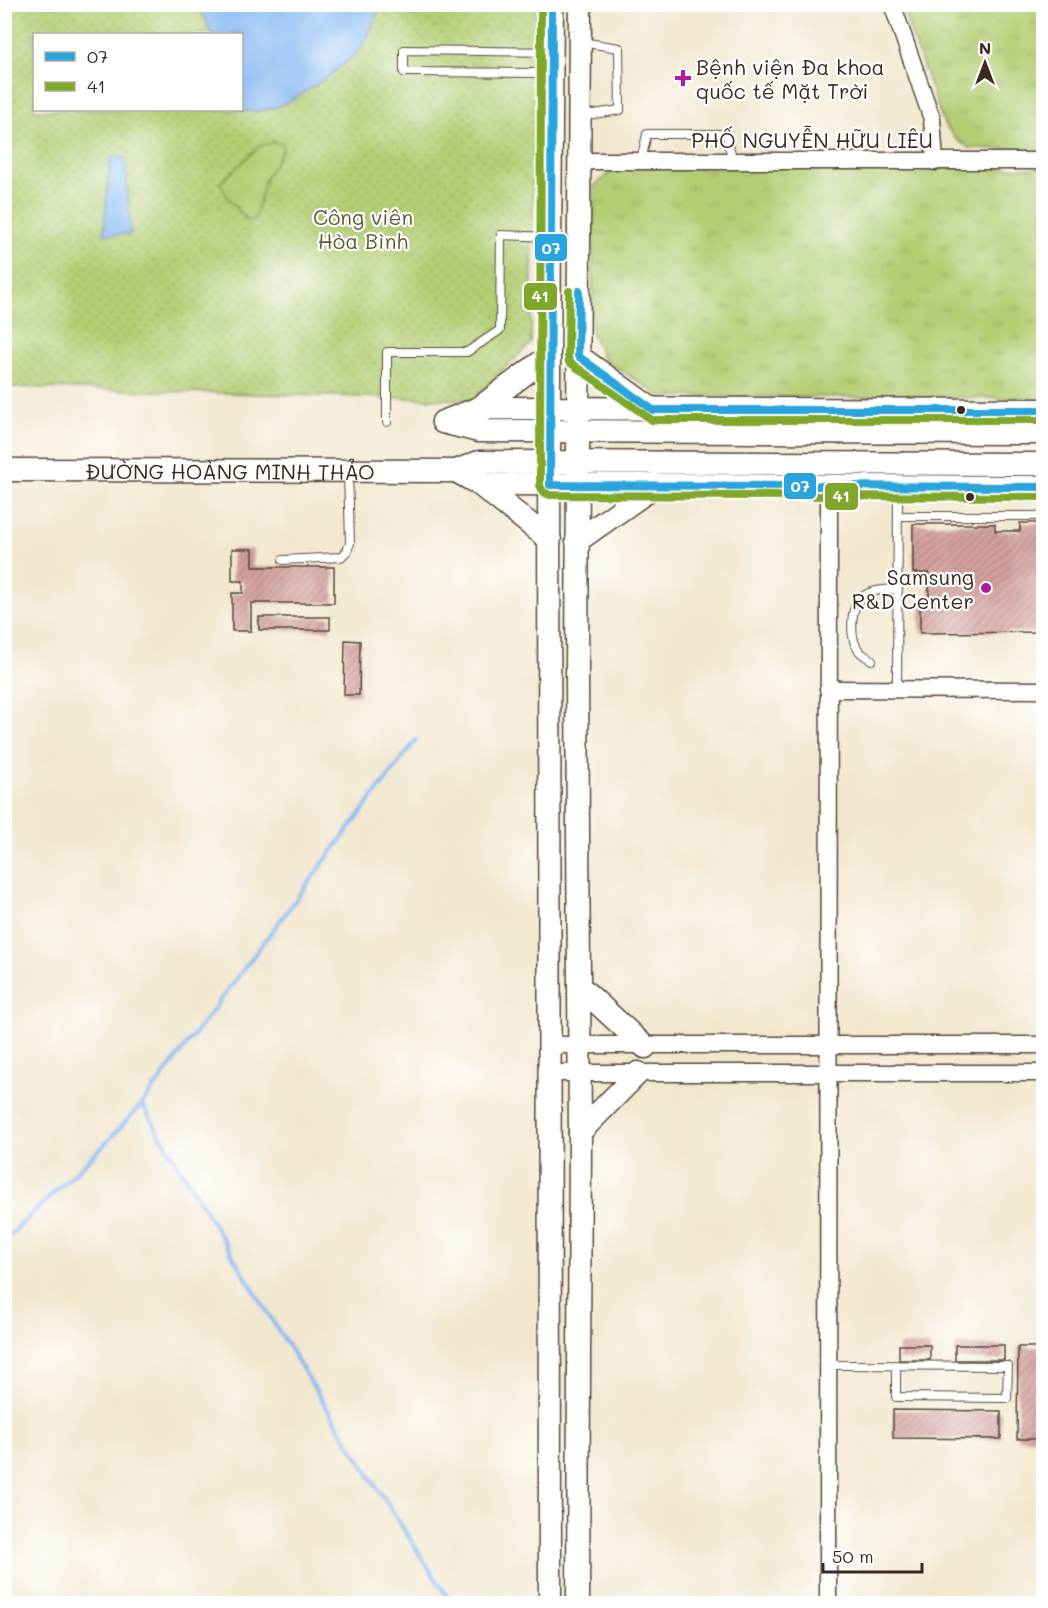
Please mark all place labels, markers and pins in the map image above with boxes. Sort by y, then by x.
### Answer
place label: Bệnh viện Đa khoa quốc tế Mặt Trời [696,53,885,104]
marker: Bệnh viện Đa khoa quốc tế Mặt Trời [674,69,692,87]
unlabelled marker [955,404,967,416]
unlabelled marker [964,491,976,503]
place label: Samsung R&D Center [852,563,974,614]
marker: Samsung R&D Center [979,581,993,595]

